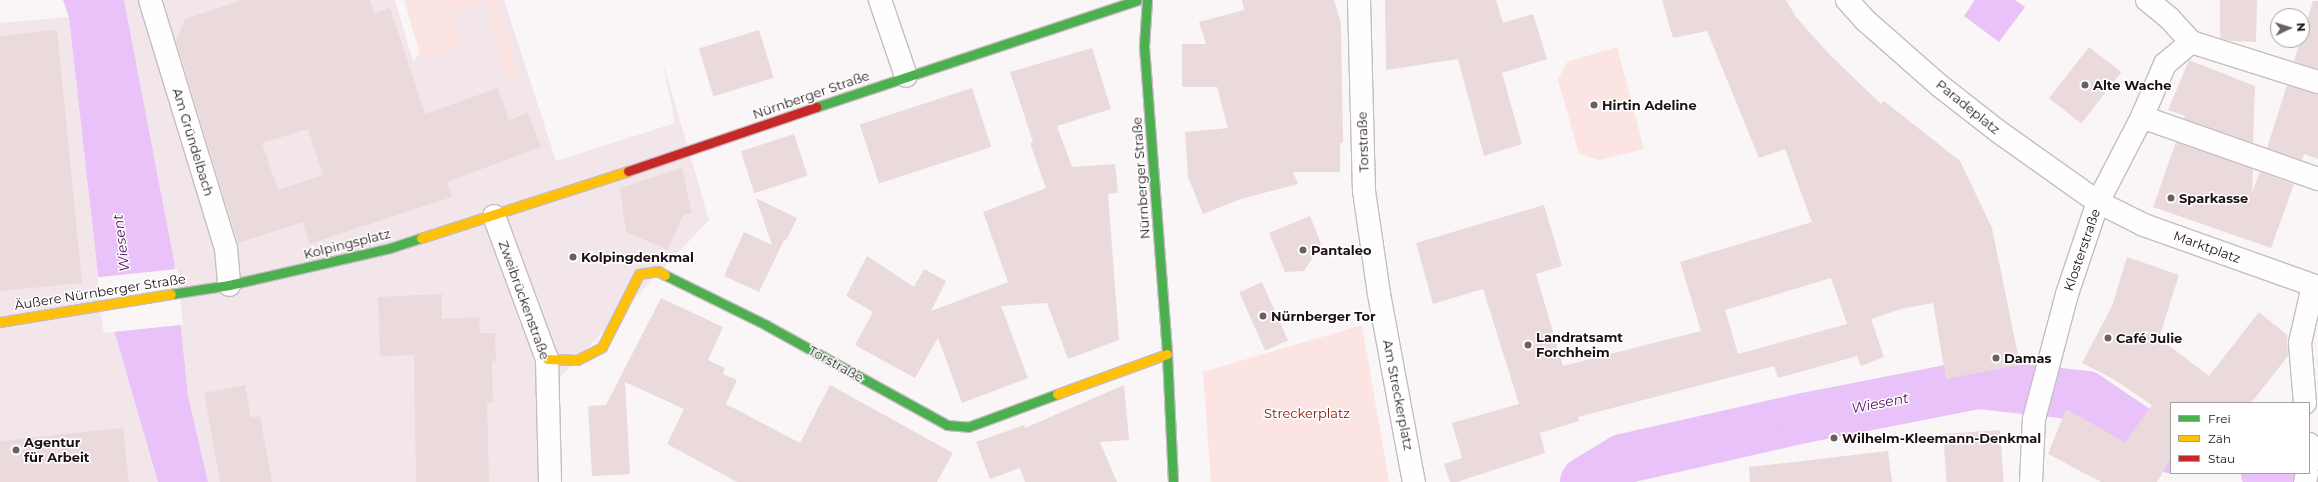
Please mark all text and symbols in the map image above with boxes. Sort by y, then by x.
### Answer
north arrow [2270,8,2310,48]
text: N [2294,22,2308,32]
street label: Nürnberger Straße [751,68,871,122]
street label: Paradeplatz [1933,76,2003,138]
place label: Alte Wache [2093,77,2172,93]
marker: Alte Wache [2080,80,2090,90]
street label: Am Gründelbach [169,86,217,198]
place label: Hirtin Adeline [1602,97,1697,113]
marker: Hirtin Adeline [1589,100,1599,110]
street label: Torstraße [1354,111,1372,173]
street label: Nürnberger Straße [1129,116,1153,240]
place label: Sparkasse [2179,190,2248,206]
marker: Sparkasse [2166,193,2176,203]
street label: Klosterstraße [2061,207,2103,293]
water label: Wiesent [109,213,133,273]
street label: Kolpingsplatz [302,226,392,262]
street label: Marktplatz [2171,228,2243,266]
street label: Zweibrückenstraße [495,238,553,362]
place label: Pantaleo [1311,242,1371,258]
marker: Pantaleo [1298,245,1308,255]
place label: Kolpingdenkmal [581,249,694,265]
marker: Kolpingdenkmal [568,252,578,262]
street label: Äußere Nürnberger Straße [13,271,187,313]
place label: Nürnberger Tor [1271,308,1376,324]
marker: Nürnberger Tor [1258,311,1268,321]
place label: Landratsamt Forchheim [1536,330,1623,361]
place label: Café Julie [2116,330,2182,346]
marker: Café Julie [2103,333,2113,343]
street label: Am Streckerplatz [1380,338,1416,452]
marker: Landratsamt Forchheim [1523,340,1533,350]
street label: Torstraße [806,342,866,386]
place label: Damas [2004,350,2051,366]
marker: Damas [1991,353,2001,363]
water label: Wiesent [1850,389,1910,417]
legend [2170,402,2310,474]
park label: Streckerplatz [1264,405,1350,421]
text: Frei [2208,411,2231,426]
place label: Wilhelm-Kleemann-Denkmal [1842,430,2041,446]
text: Zäh [2208,431,2231,446]
marker: Wilhelm-Kleemann-Denkmal [1829,433,1839,443]
place label: Agentur für Arbeit [24,435,89,466]
marker: Agentur für Arbeit [11,445,21,455]
text: Stau [2208,451,2235,466]

